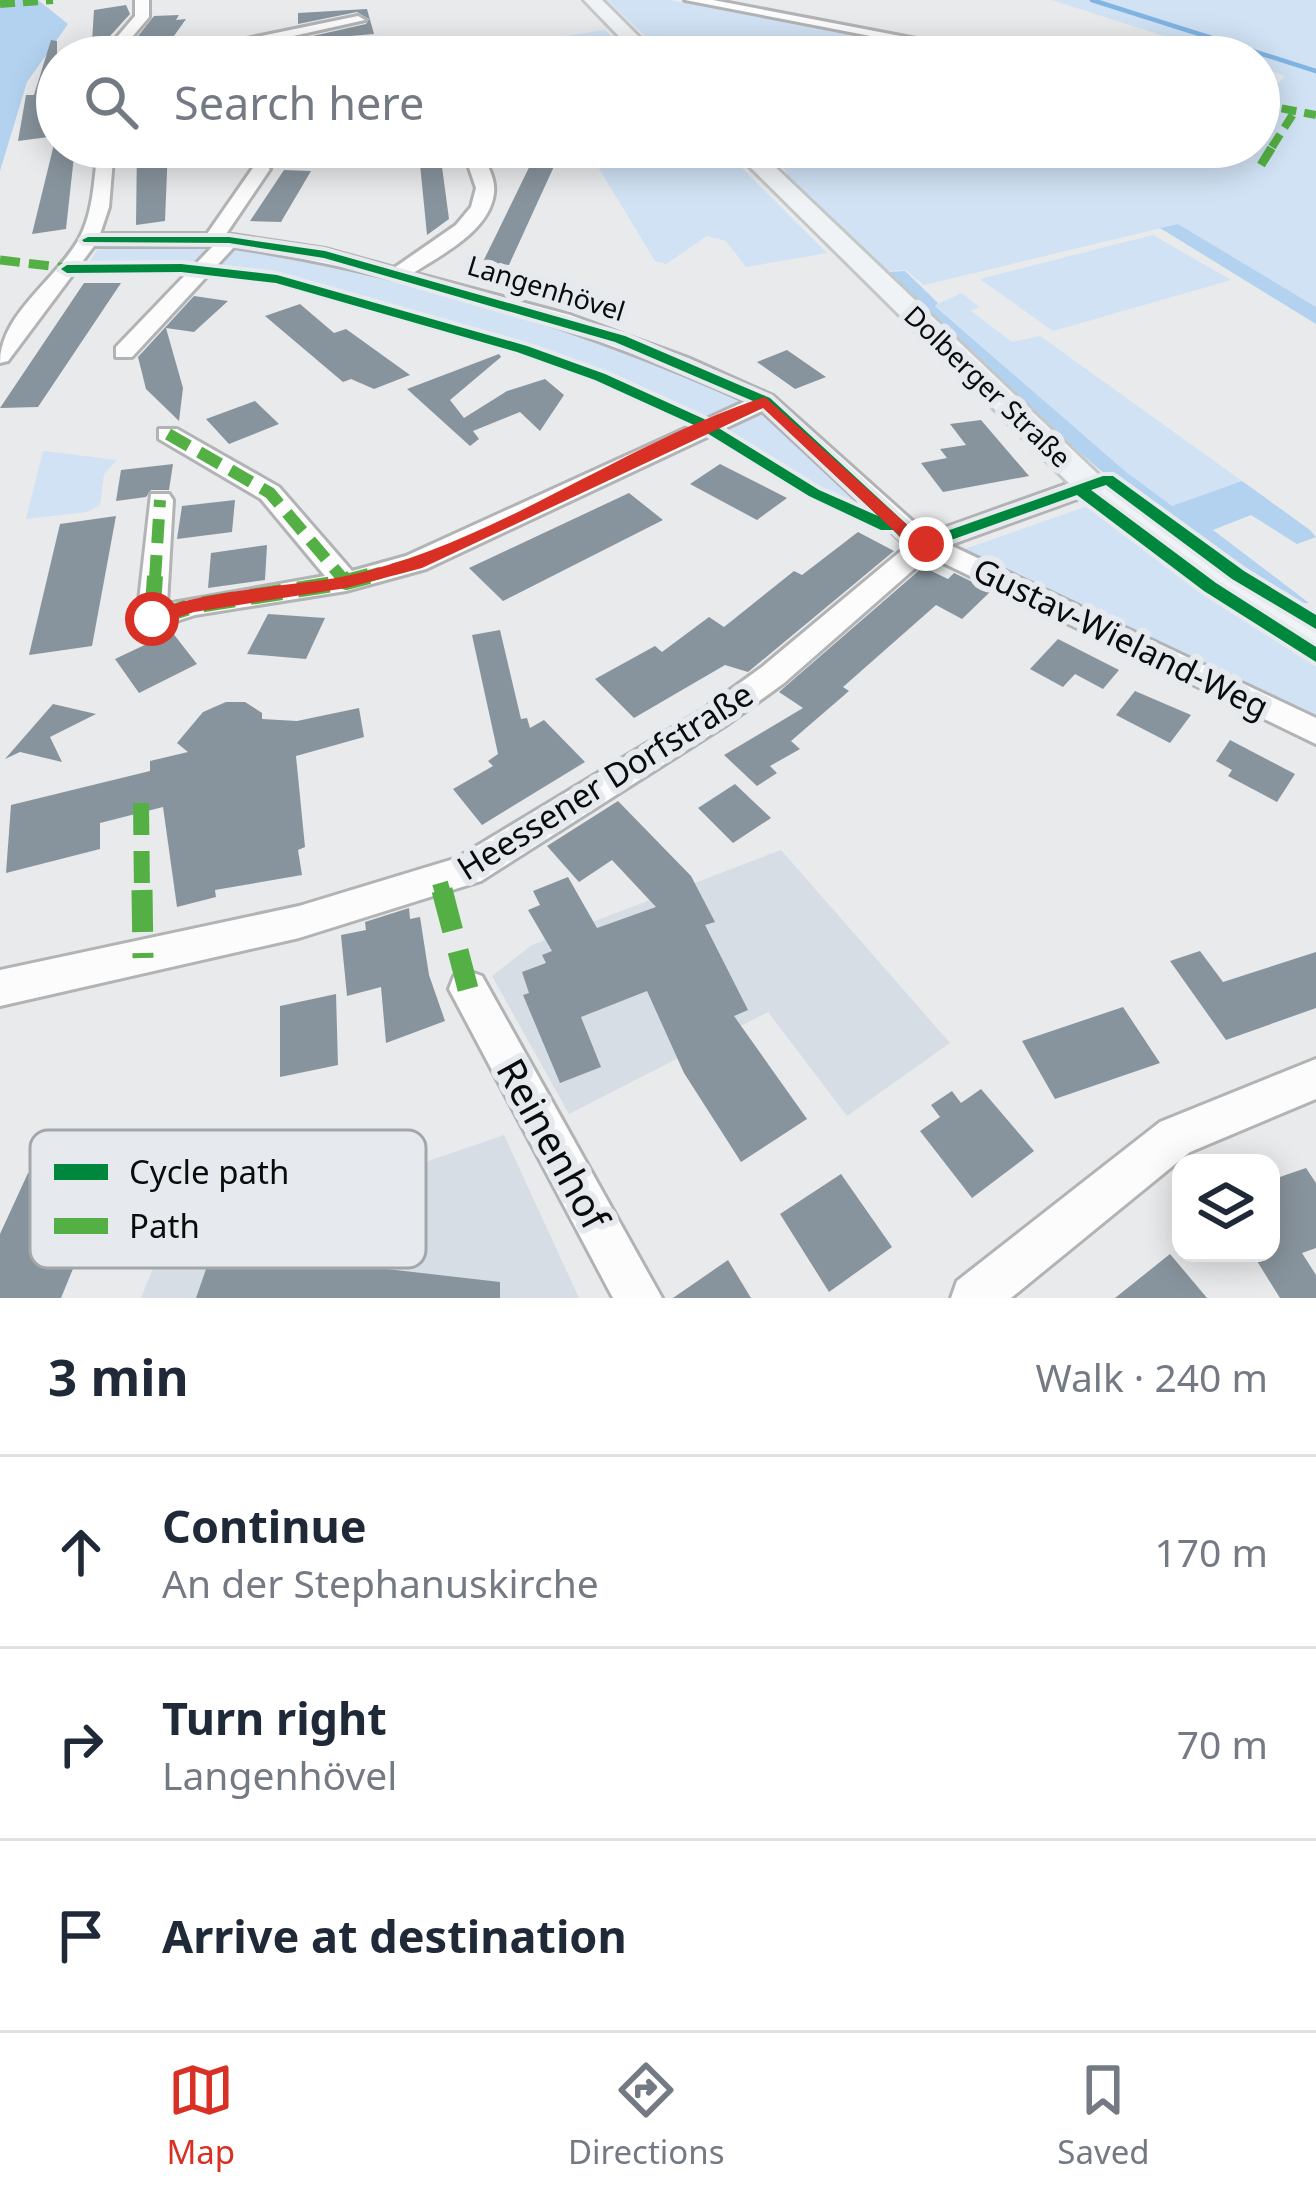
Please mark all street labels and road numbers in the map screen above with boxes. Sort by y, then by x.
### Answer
street label: Langenhövel [463,246,630,329]
street label: Dolberger Straße [897,297,1079,475]
street label: Gustav-Wieland-Weg [966,546,1276,729]
street label: Heessener Dorfstraße [448,671,761,890]
street label: Reinenhof [486,1048,624,1240]

